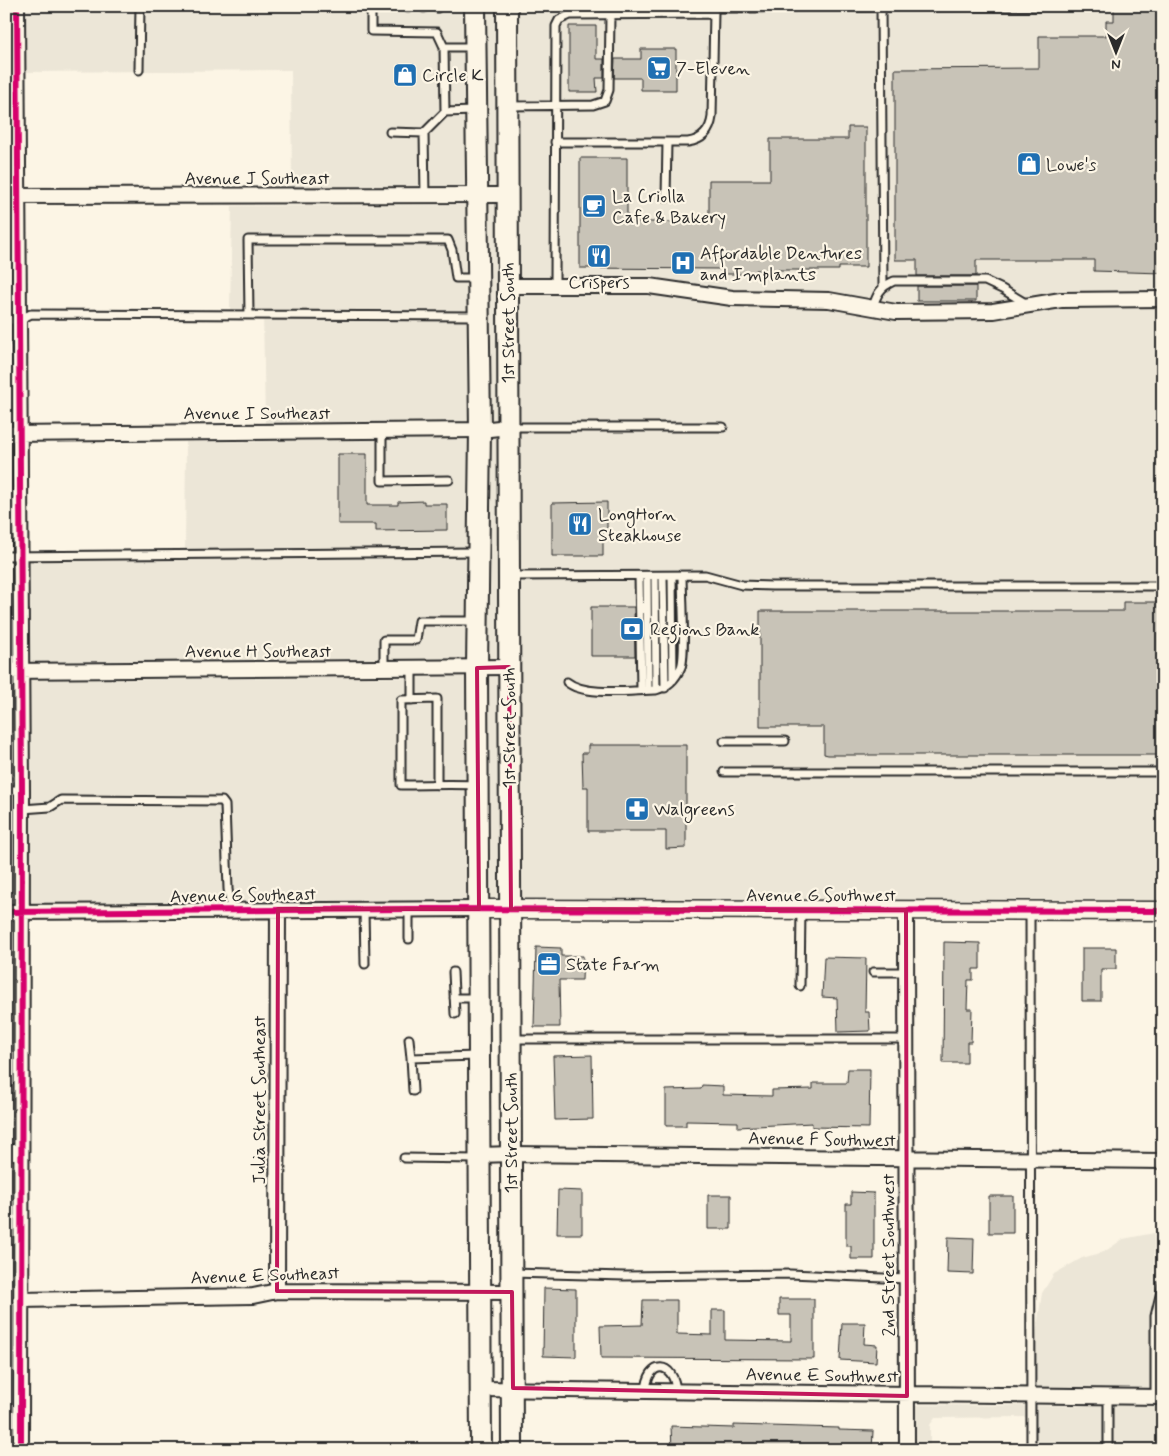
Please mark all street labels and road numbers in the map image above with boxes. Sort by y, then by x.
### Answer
street label: Avenue J Southeast [185,167,330,191]
street label: 1st Street South [497,262,521,384]
street label: Avenue I Southeast [184,402,331,426]
street label: Avenue H Southeast [185,640,332,664]
street label: 1st Street South [498,667,522,789]
street label: Avenue G Southeast [170,883,317,909]
street label: Avenue G Southwest [746,884,897,908]
street label: Julia Street Southeast [248,1015,272,1185]
street label: 1st Street South [500,1072,524,1194]
street label: Avenue F Southwest [748,1127,897,1153]
street label: 2nd Street Southwest [877,1173,901,1337]
street label: Avenue E Southeast [190,1261,341,1291]
street label: Avenue E Southwest [745,1363,899,1389]

